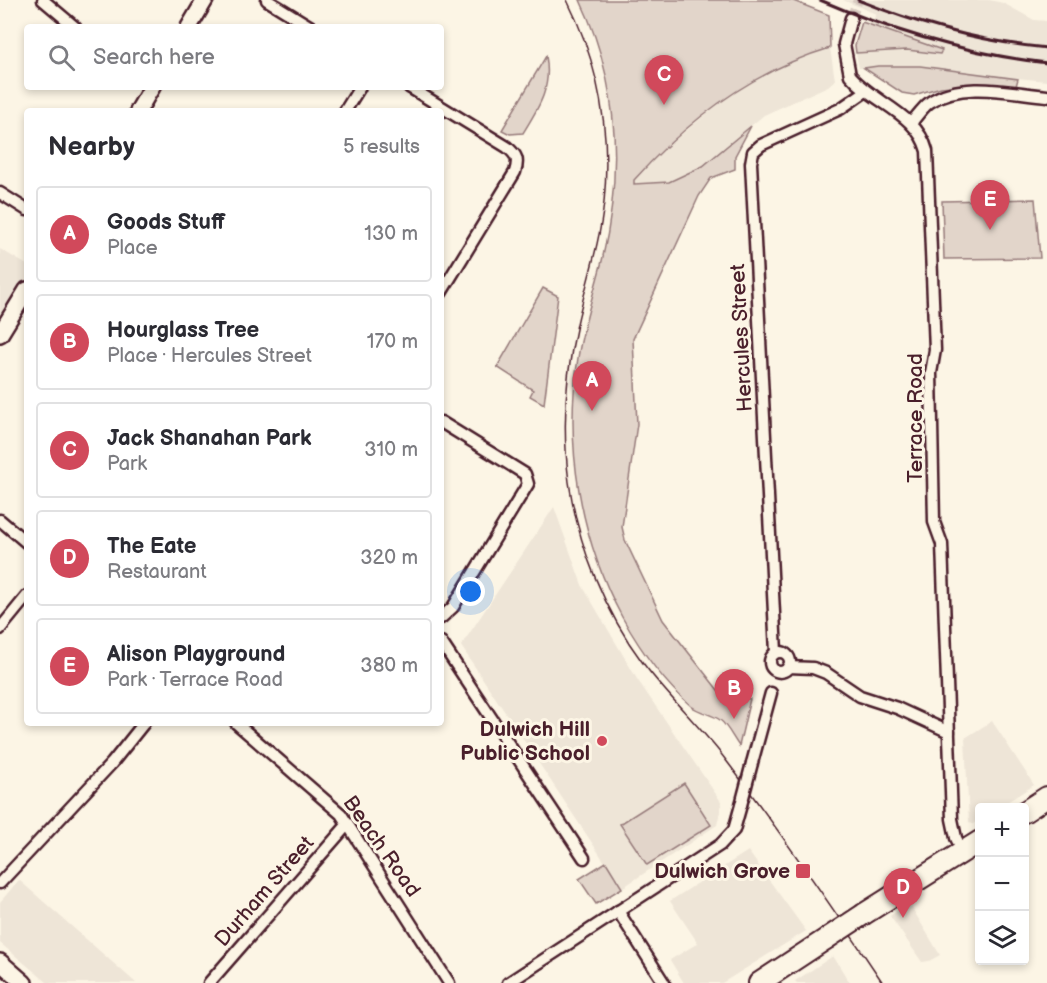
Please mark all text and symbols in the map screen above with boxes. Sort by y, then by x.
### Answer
search box [24,24,444,90]
icon: search [45,41,78,74]
text: Search here [93,44,215,71]
pin: C [644,56,684,105]
text: Nearby [48,132,135,163]
text: 5 results [343,135,420,159]
pin: E [970,180,1010,230]
text: Goods Stuff [107,209,225,236]
text: A [63,222,76,246]
text: 130 m [364,222,418,246]
text: Place [107,236,158,260]
street label: Hercules Street [725,263,758,413]
text: Hourglass Tree [107,317,259,344]
text: B [62,330,77,354]
text: 170 m [367,330,418,354]
text: Place · Hercules Street [107,344,312,368]
street label: Terrace Road [903,353,928,483]
pin: A [572,362,612,411]
text: Jack Shanahan Park [107,425,312,452]
text: C [62,438,77,462]
text: 310 m [364,438,418,462]
text: Park [107,452,147,476]
text: The Eate [107,533,196,560]
text: D [63,546,76,570]
text: 320 m [360,546,418,570]
text: Restaurant [107,560,207,584]
your location [456,577,485,606]
text: Alison Playground [107,641,285,668]
text: E [63,654,76,678]
text: 380 m [360,654,418,678]
text: Park · Terrace Road [107,668,283,692]
pin: B [714,670,754,719]
place label: Dulwich Hill Public School [460,717,590,766]
marker: Dulwich Hill Public School [595,734,609,748]
street label: Beach Road [338,791,426,902]
map controls [975,803,1029,965]
button: + [975,803,1029,857]
street label: Durham Street [210,830,320,952]
button: − [975,857,1029,911]
place label: Dulwich Grove [654,859,790,884]
marker: Dulwich Grove [794,862,812,880]
pin: D [884,868,922,918]
button: layers [975,911,1029,965]

